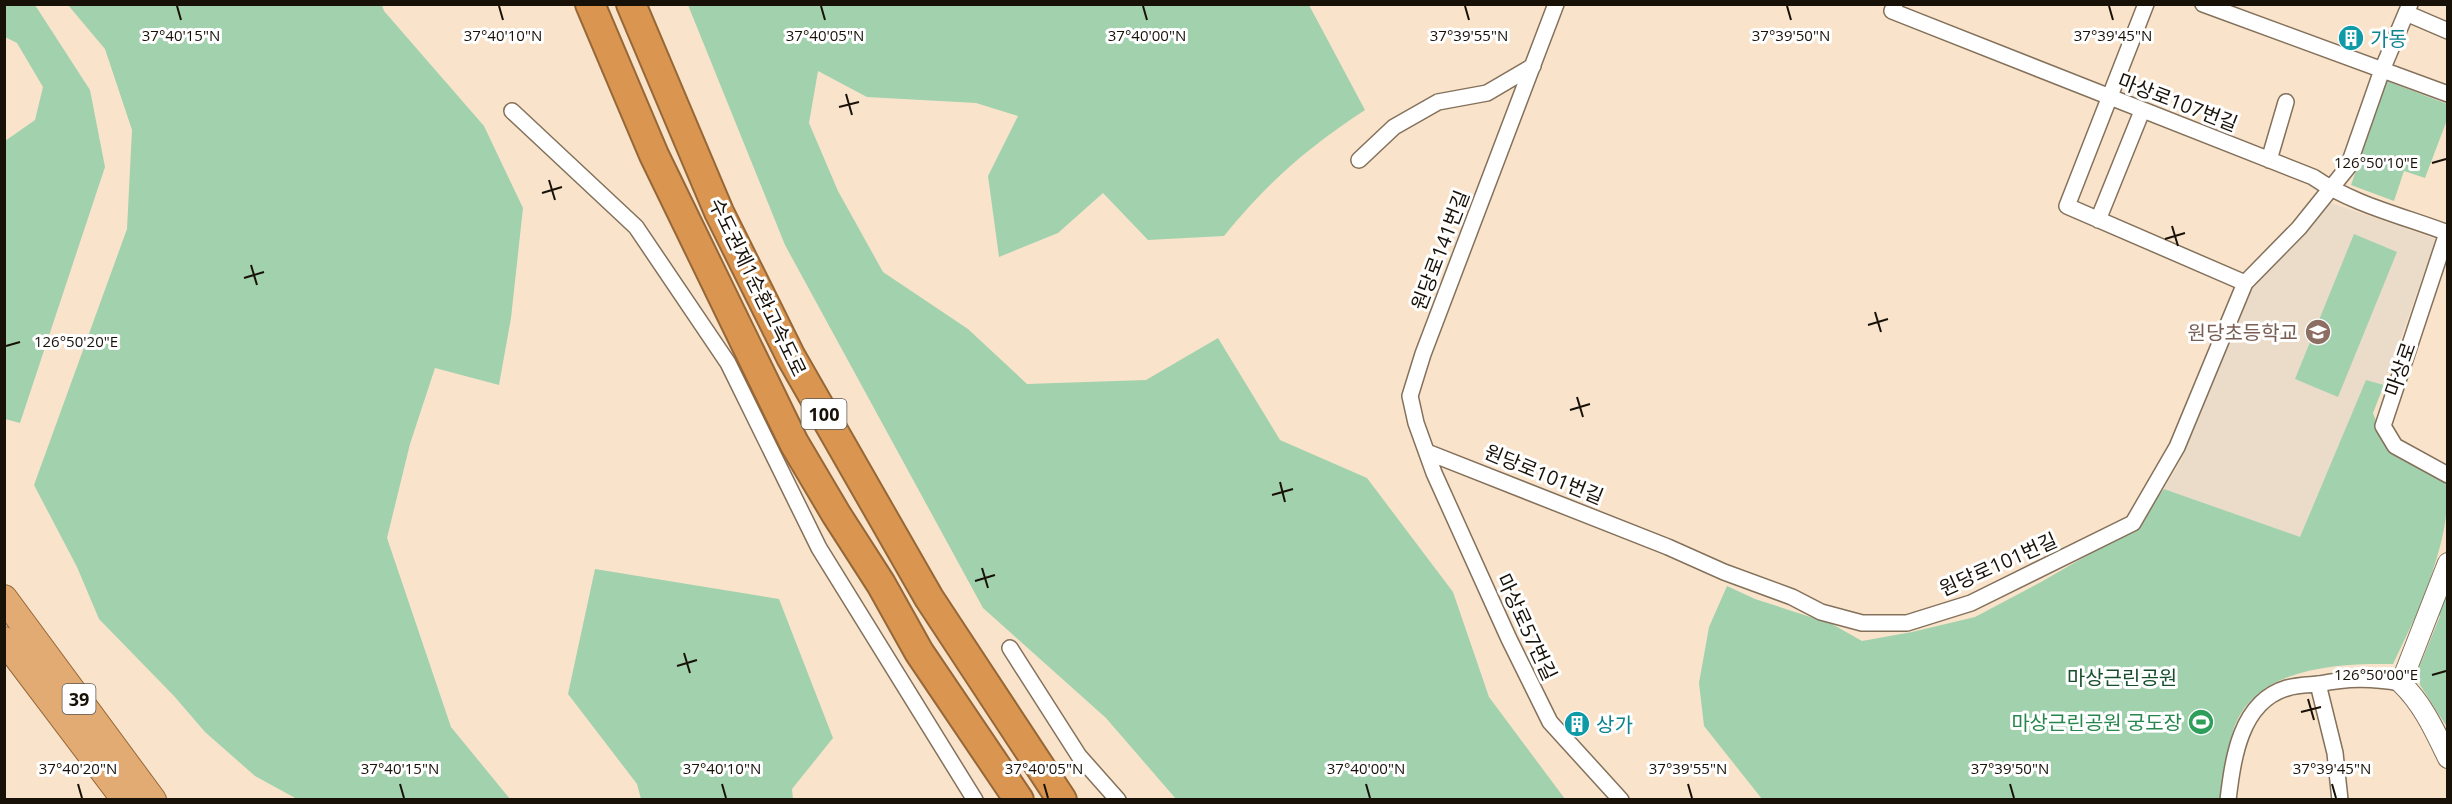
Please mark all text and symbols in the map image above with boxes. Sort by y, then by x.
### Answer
building icon: 가동 [2336,23,2366,53]
text: 37°40'15"N [142,25,220,45]
text: 37°40'10"N [464,25,542,45]
text: 37°40'05"N [786,25,864,45]
text: 37°40'00"N [1108,25,1186,45]
text: 37°39'55"N [1430,25,1508,45]
text: 37°39'50"N [1752,25,1830,45]
text: 37°39'45"N [2074,25,2152,45]
place label: 가동 [2370,25,2407,52]
street label: 마상로107번길 [2114,67,2242,137]
text: 126°50'10"E [2334,152,2418,172]
street label: 원당로141번길 [1405,186,1475,314]
street label: 수도권제1순환고속도로 [703,193,813,381]
school or university icon: 원당초등학교 [2303,317,2333,347]
place label: 원당초등학교 [2188,319,2298,346]
text: 126°50'20"E [34,331,118,351]
street label: 마상로 [2378,339,2422,399]
road number: 100 [802,399,846,429]
street label: 원당로101번길 [1480,438,1608,510]
street label: 원당로101번길 [1935,526,2061,602]
street label: 마상로57번길 [1490,569,1564,685]
park label: 마상근린공원 [2067,664,2177,691]
text: 126°50'00"E [2334,664,2418,684]
road number: 39 [62,684,96,714]
sports icon: 마상근린공원 궁도장 [2186,707,2216,737]
building icon: 상가 [1562,709,1592,739]
place label: 마상근린공원 궁도장 [2011,709,2182,736]
place label: 상가 [1596,711,1633,738]
text: 37°40'20"N [39,758,117,778]
text: 37°40'15"N [361,758,439,778]
text: 37°40'10"N [683,758,761,778]
text: 37°40'05"N [1005,758,1083,778]
text: 37°40'00"N [1327,758,1405,778]
text: 37°39'55"N [1649,758,1727,778]
text: 37°39'50"N [1971,758,2049,778]
text: 37°39'45"N [2293,758,2371,778]

